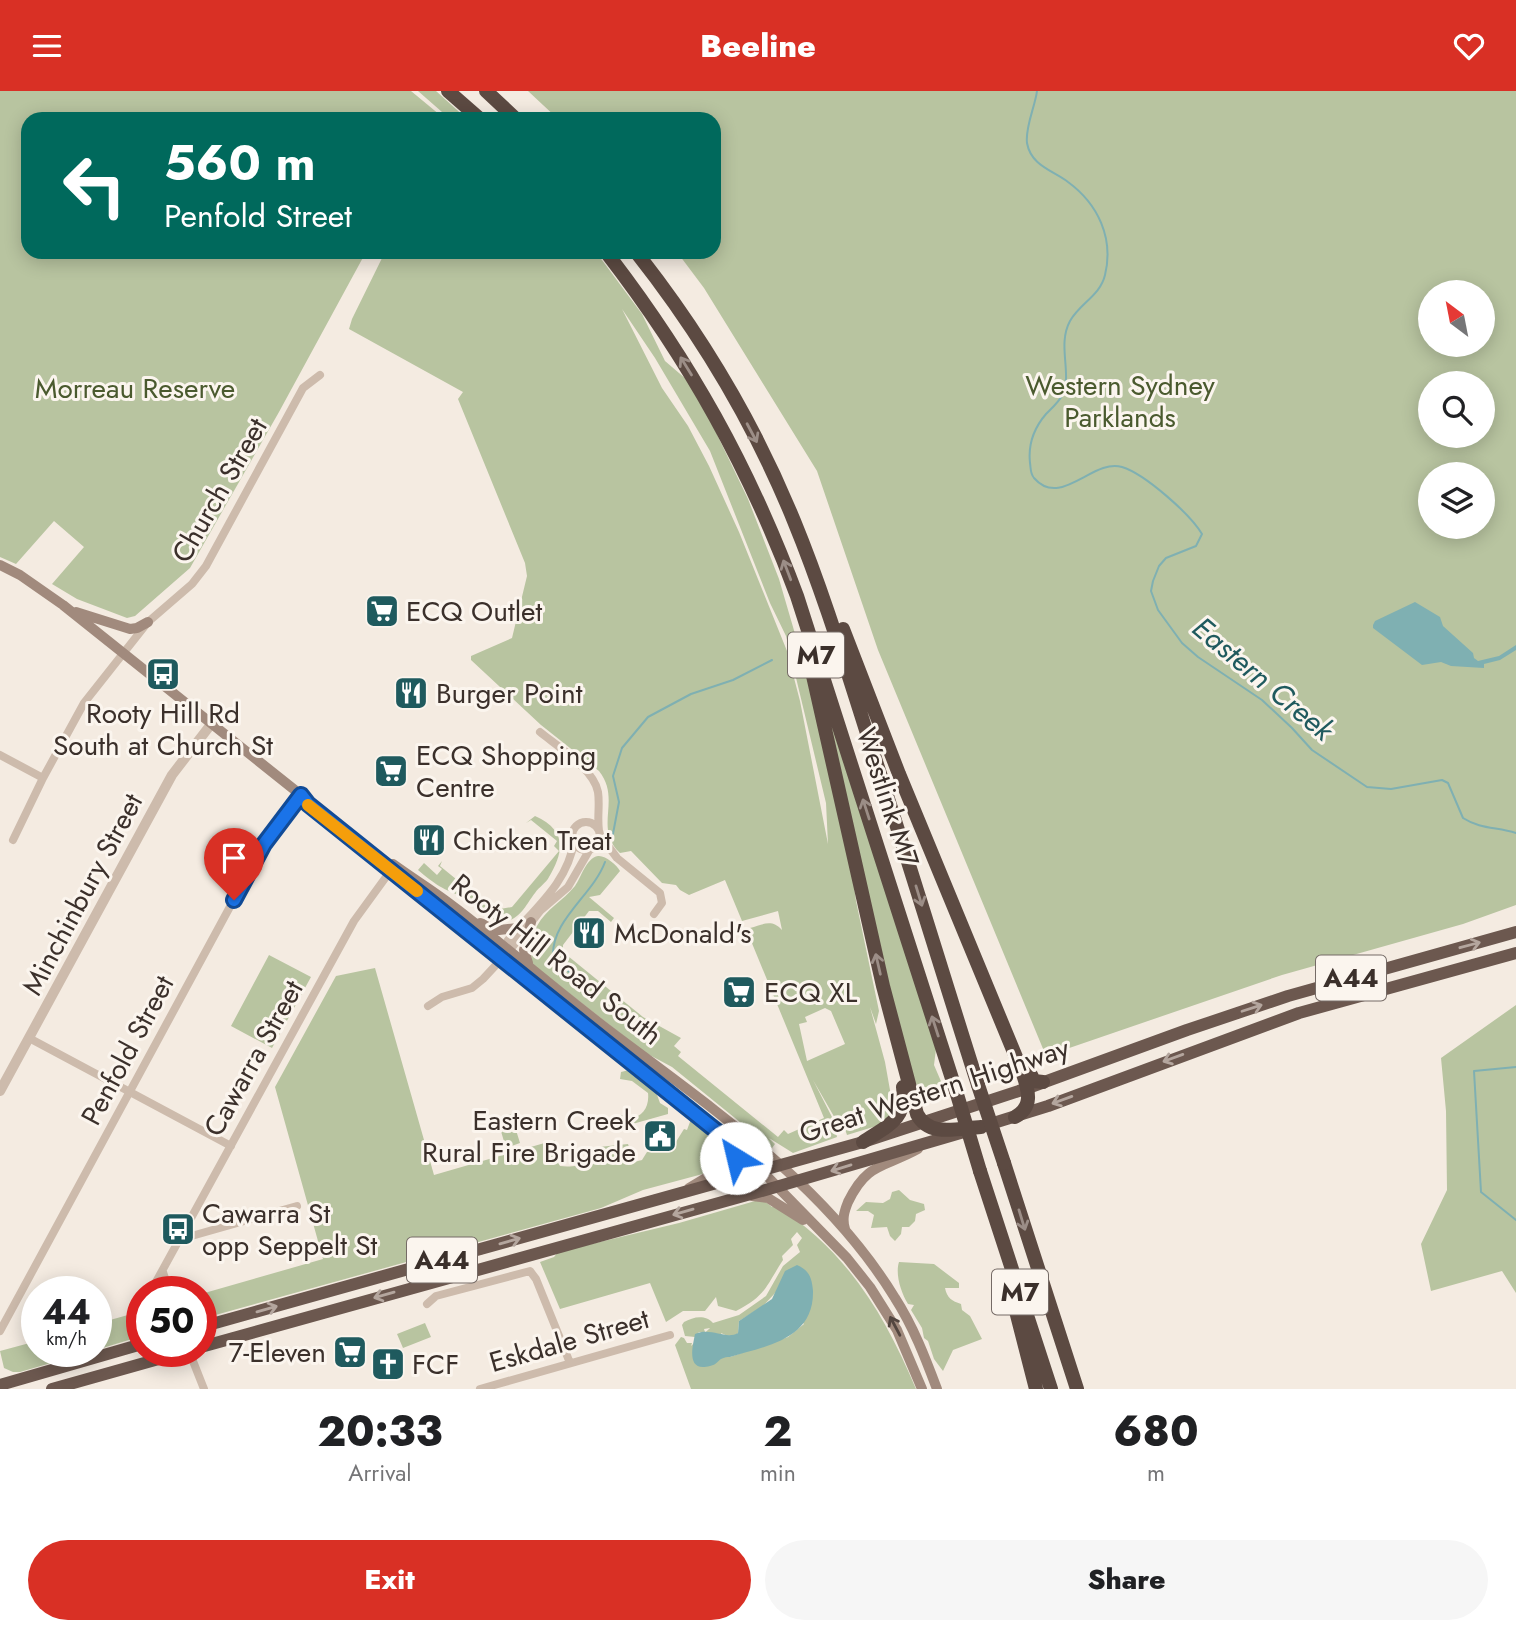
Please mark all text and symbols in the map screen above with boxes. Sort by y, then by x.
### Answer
text: Beeline [700,23,816,69]
icon: menu [28,27,66,65]
icon: heart [1450,27,1488,65]
text: 560 m [164,128,316,198]
icon: left [49,140,140,231]
text: Penfold Street [164,193,352,239]
north arrow [1418,280,1494,357]
map controls [1418,280,1495,539]
one-way arrow [679,357,693,377]
park label: Western Sydney Parklands [1025,365,1216,438]
park label: Morreau Reserve [35,368,235,409]
button: search [1418,371,1495,448]
street label: Church Street [161,410,278,570]
one-way arrow [746,422,760,443]
button: layers [1418,462,1495,539]
one-way arrow [780,559,792,581]
place label: ECQ Outlet [406,591,543,632]
supermarket icon: ECQ Outlet [363,592,401,630]
water label: Eastern Creek [1183,607,1344,751]
road number: M7 [788,633,844,677]
bus stop icon: Rooty Hill Rd South at Church St [144,655,182,693]
place label: Burger Point [436,673,583,714]
restaurant icon: Burger Point [392,674,430,712]
place label: Rooty Hill Rd South at Church St [53,693,273,766]
street label: Westlink M7 [846,722,929,872]
place label: ECQ Shopping Centre [416,735,596,808]
supermarket icon: ECQ Shopping Centre [372,752,410,790]
street label: Minchinbury Street [12,786,153,1002]
one-way arrow [859,798,872,820]
place label: Chicken Treat [453,820,612,861]
restaurant icon: Chicken Treat [410,821,448,859]
pin [204,828,264,900]
icon: arrive [215,839,253,877]
street label: Rooty Hill Road South [442,864,671,1055]
one-way arrow [914,885,927,907]
place label: McDonald's [614,913,751,954]
restaurant icon: McDonald's [570,914,608,952]
one-way arrow [1459,937,1481,950]
one-way arrow [871,954,884,976]
road number: A44 [1316,955,1386,1000]
street label: Penfold Street [71,968,184,1132]
street label: Cawarra Street [194,972,313,1144]
place label: ECQ XL [764,972,858,1013]
supermarket icon: ECQ XL [720,973,758,1011]
one-way arrow [1241,1001,1263,1014]
one-way arrow [928,1015,941,1037]
street label: Great Western Highway [794,1027,1075,1153]
one-way arrow [1163,1053,1185,1065]
one-way arrow [1052,1095,1074,1108]
place label: Eastern Creek Rural Fire Brigade [422,1100,637,1173]
public building icon: Eastern Creek Rural Fire Brigade [641,1117,679,1155]
position arrow [699,1121,773,1195]
one-way arrow [830,1162,852,1175]
place label: Cawarra St opp Seppelt St [202,1193,378,1266]
one-way arrow [672,1206,694,1219]
one-way arrow [1017,1209,1029,1231]
bus stop icon: Cawarra St opp Seppelt St [159,1210,197,1248]
one-way arrow [498,1234,520,1247]
road number: A44 [407,1237,477,1283]
road number: M7 [992,1269,1048,1315]
speed limit sign: 50 [126,1276,217,1367]
text: 44 [42,1287,91,1337]
one-way arrow [373,1289,396,1302]
street label: Eskdale Street [484,1298,654,1383]
one-way arrow [256,1301,278,1314]
one-way arrow [888,1317,902,1337]
text: km/h [46,1326,87,1352]
place label: 7-Eleven [229,1332,326,1373]
supermarket icon: 7-Eleven [331,1333,369,1371]
place label: FCF [412,1344,459,1385]
church icon: FCF [369,1345,407,1383]
text: 20:33 [317,1401,443,1462]
text: 2 [764,1401,792,1462]
text: 680 [1113,1401,1199,1462]
text: Arrival [348,1456,412,1490]
text: min [760,1456,796,1490]
text: m [1147,1456,1165,1490]
button: Exit [28,1540,751,1620]
button: Share [765,1540,1488,1620]

